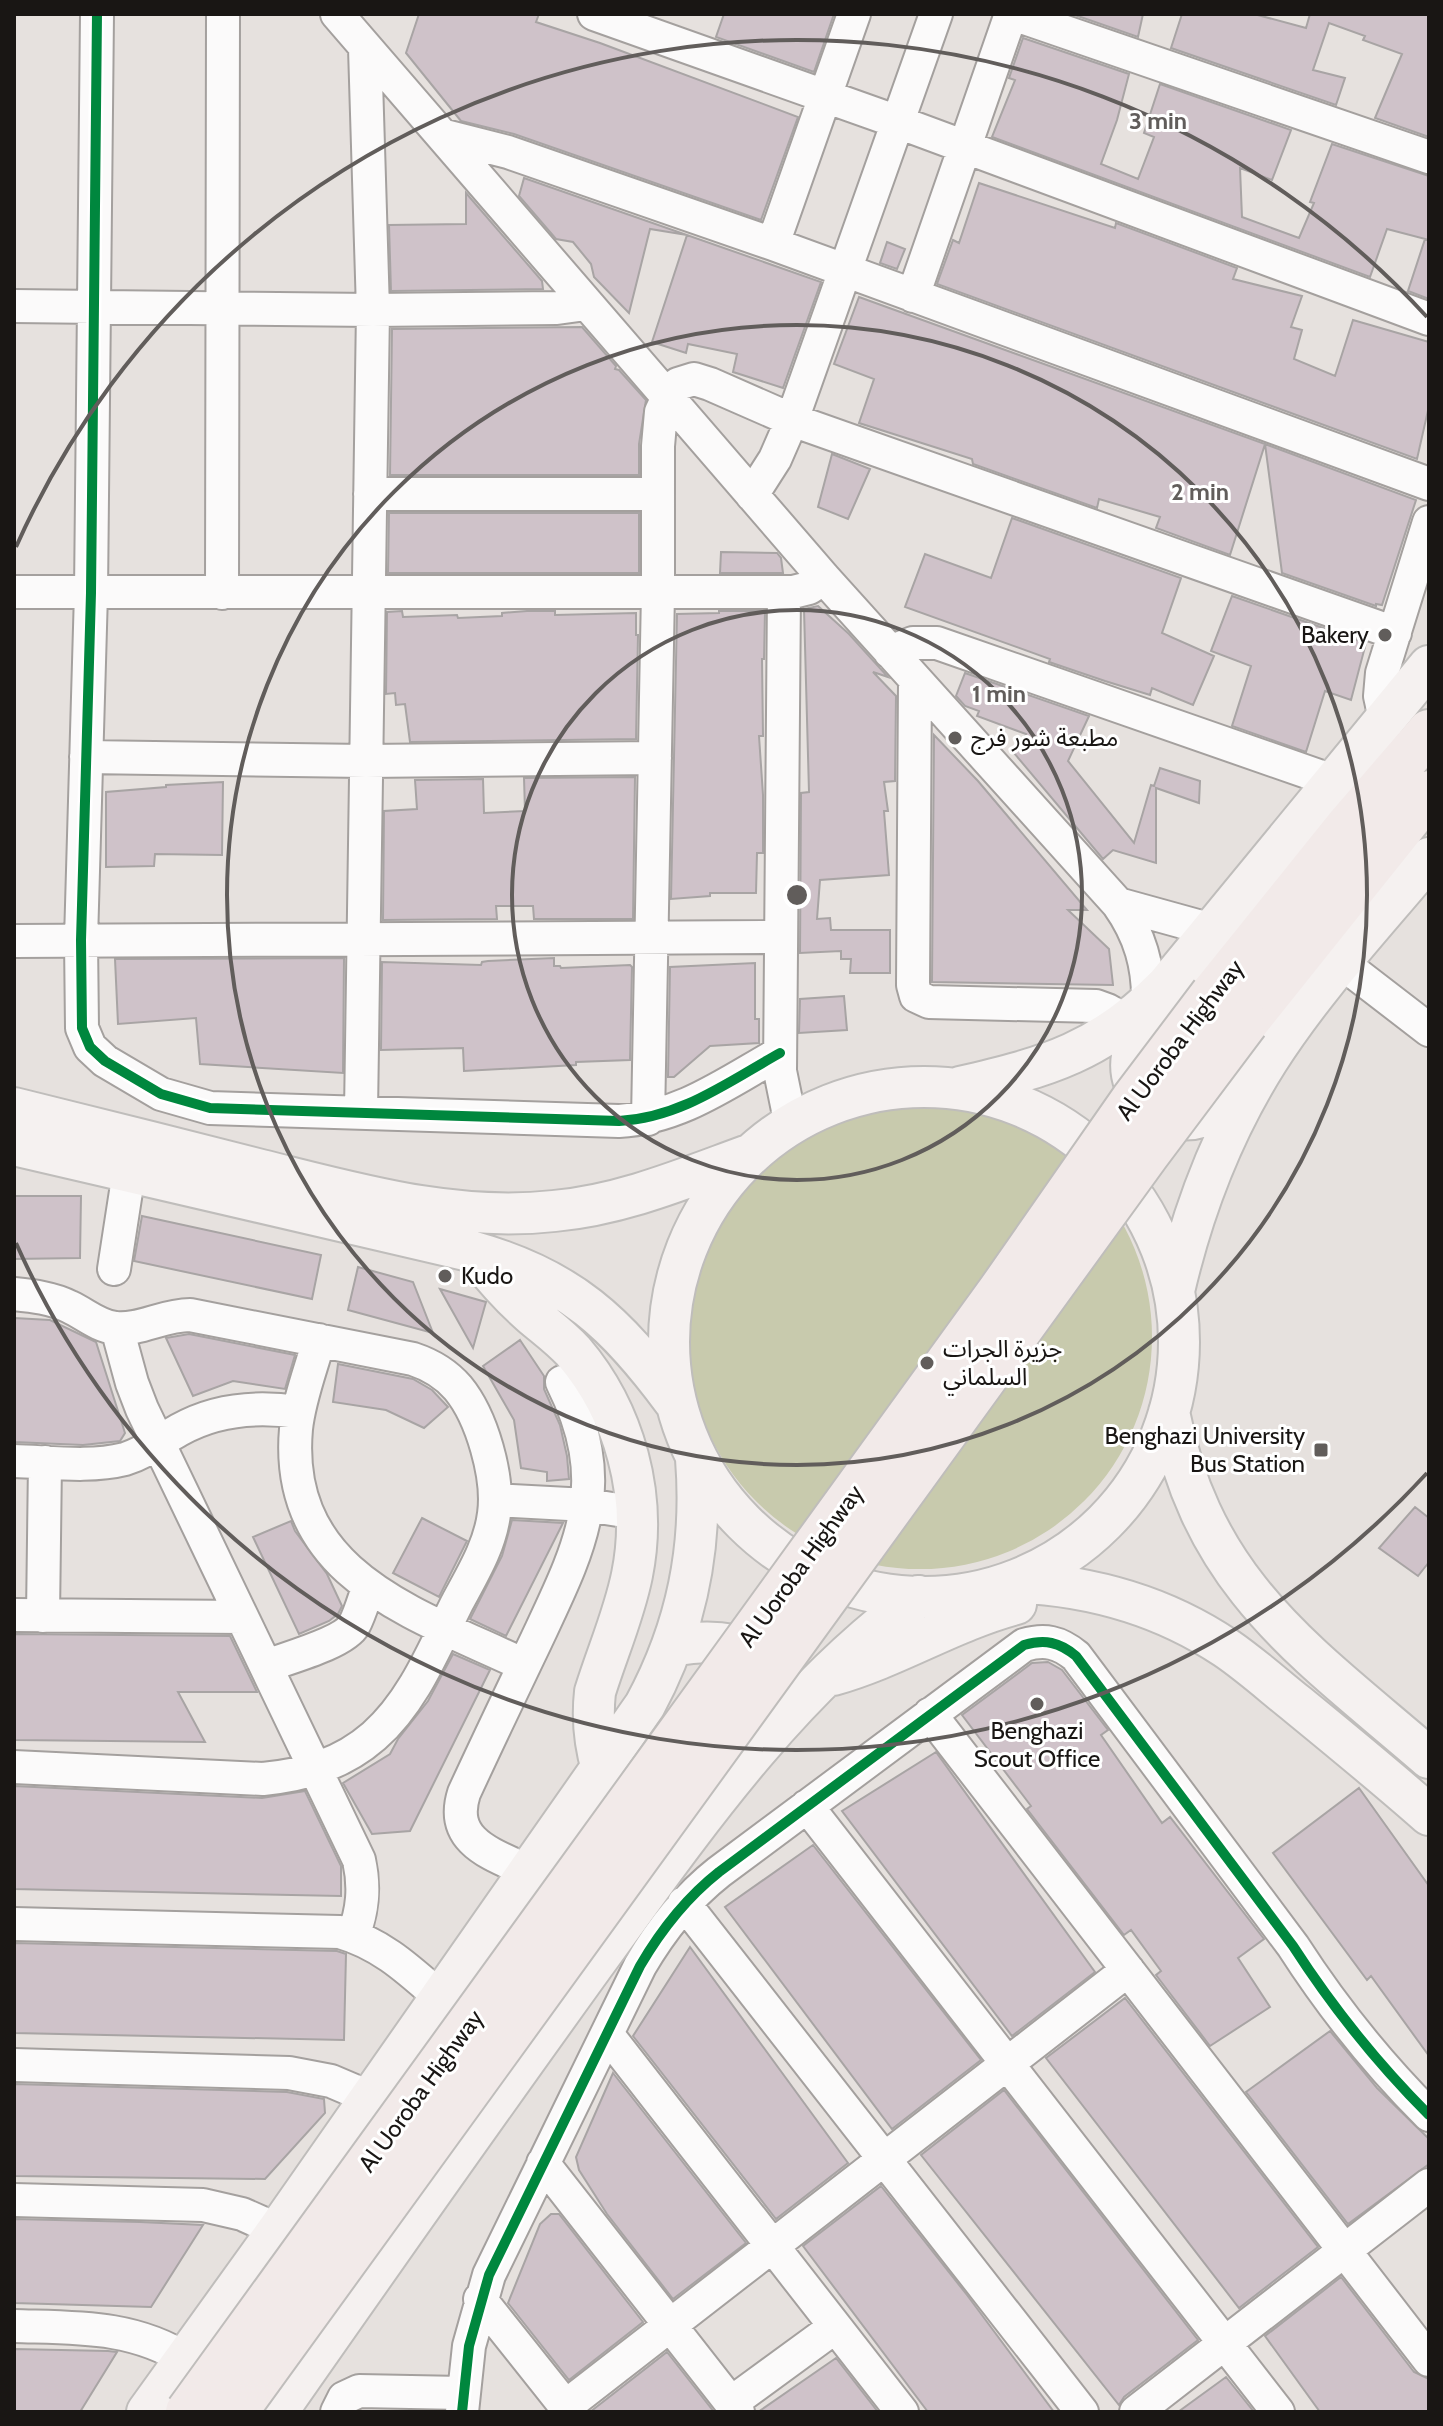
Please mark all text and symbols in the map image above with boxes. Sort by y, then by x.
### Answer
text: 3 min [1129,106,1187,135]
text: 2 min [1171,477,1229,506]
place label: Bakery [1301,620,1369,649]
marker: Bakery [1376,626,1394,644]
text: 1 min [972,679,1026,708]
place label: مطبعة شور فرج [971,723,1118,755]
marker: مطبعة شور فرج [946,729,964,747]
centre of rings [783,881,811,909]
street label: Al Uoroba Highway [1110,954,1249,1126]
place label: Kudo [461,1261,513,1290]
marker: Kudo [436,1267,454,1285]
place label: جزيرة الجرات السلماني [943,1334,1062,1396]
marker: جزيرة الجرات السلماني [918,1354,936,1372]
place label: Benghazi University Bus Station [1105,1421,1305,1478]
marker: Benghazi University Bus Station [1312,1441,1330,1459]
street label: Al Uoroba Highway [732,1479,869,1653]
marker: Benghazi Scout Office [1028,1695,1046,1713]
place label: Benghazi Scout Office [974,1716,1100,1773]
street label: Al Uoroba Highway [352,2004,489,2178]

